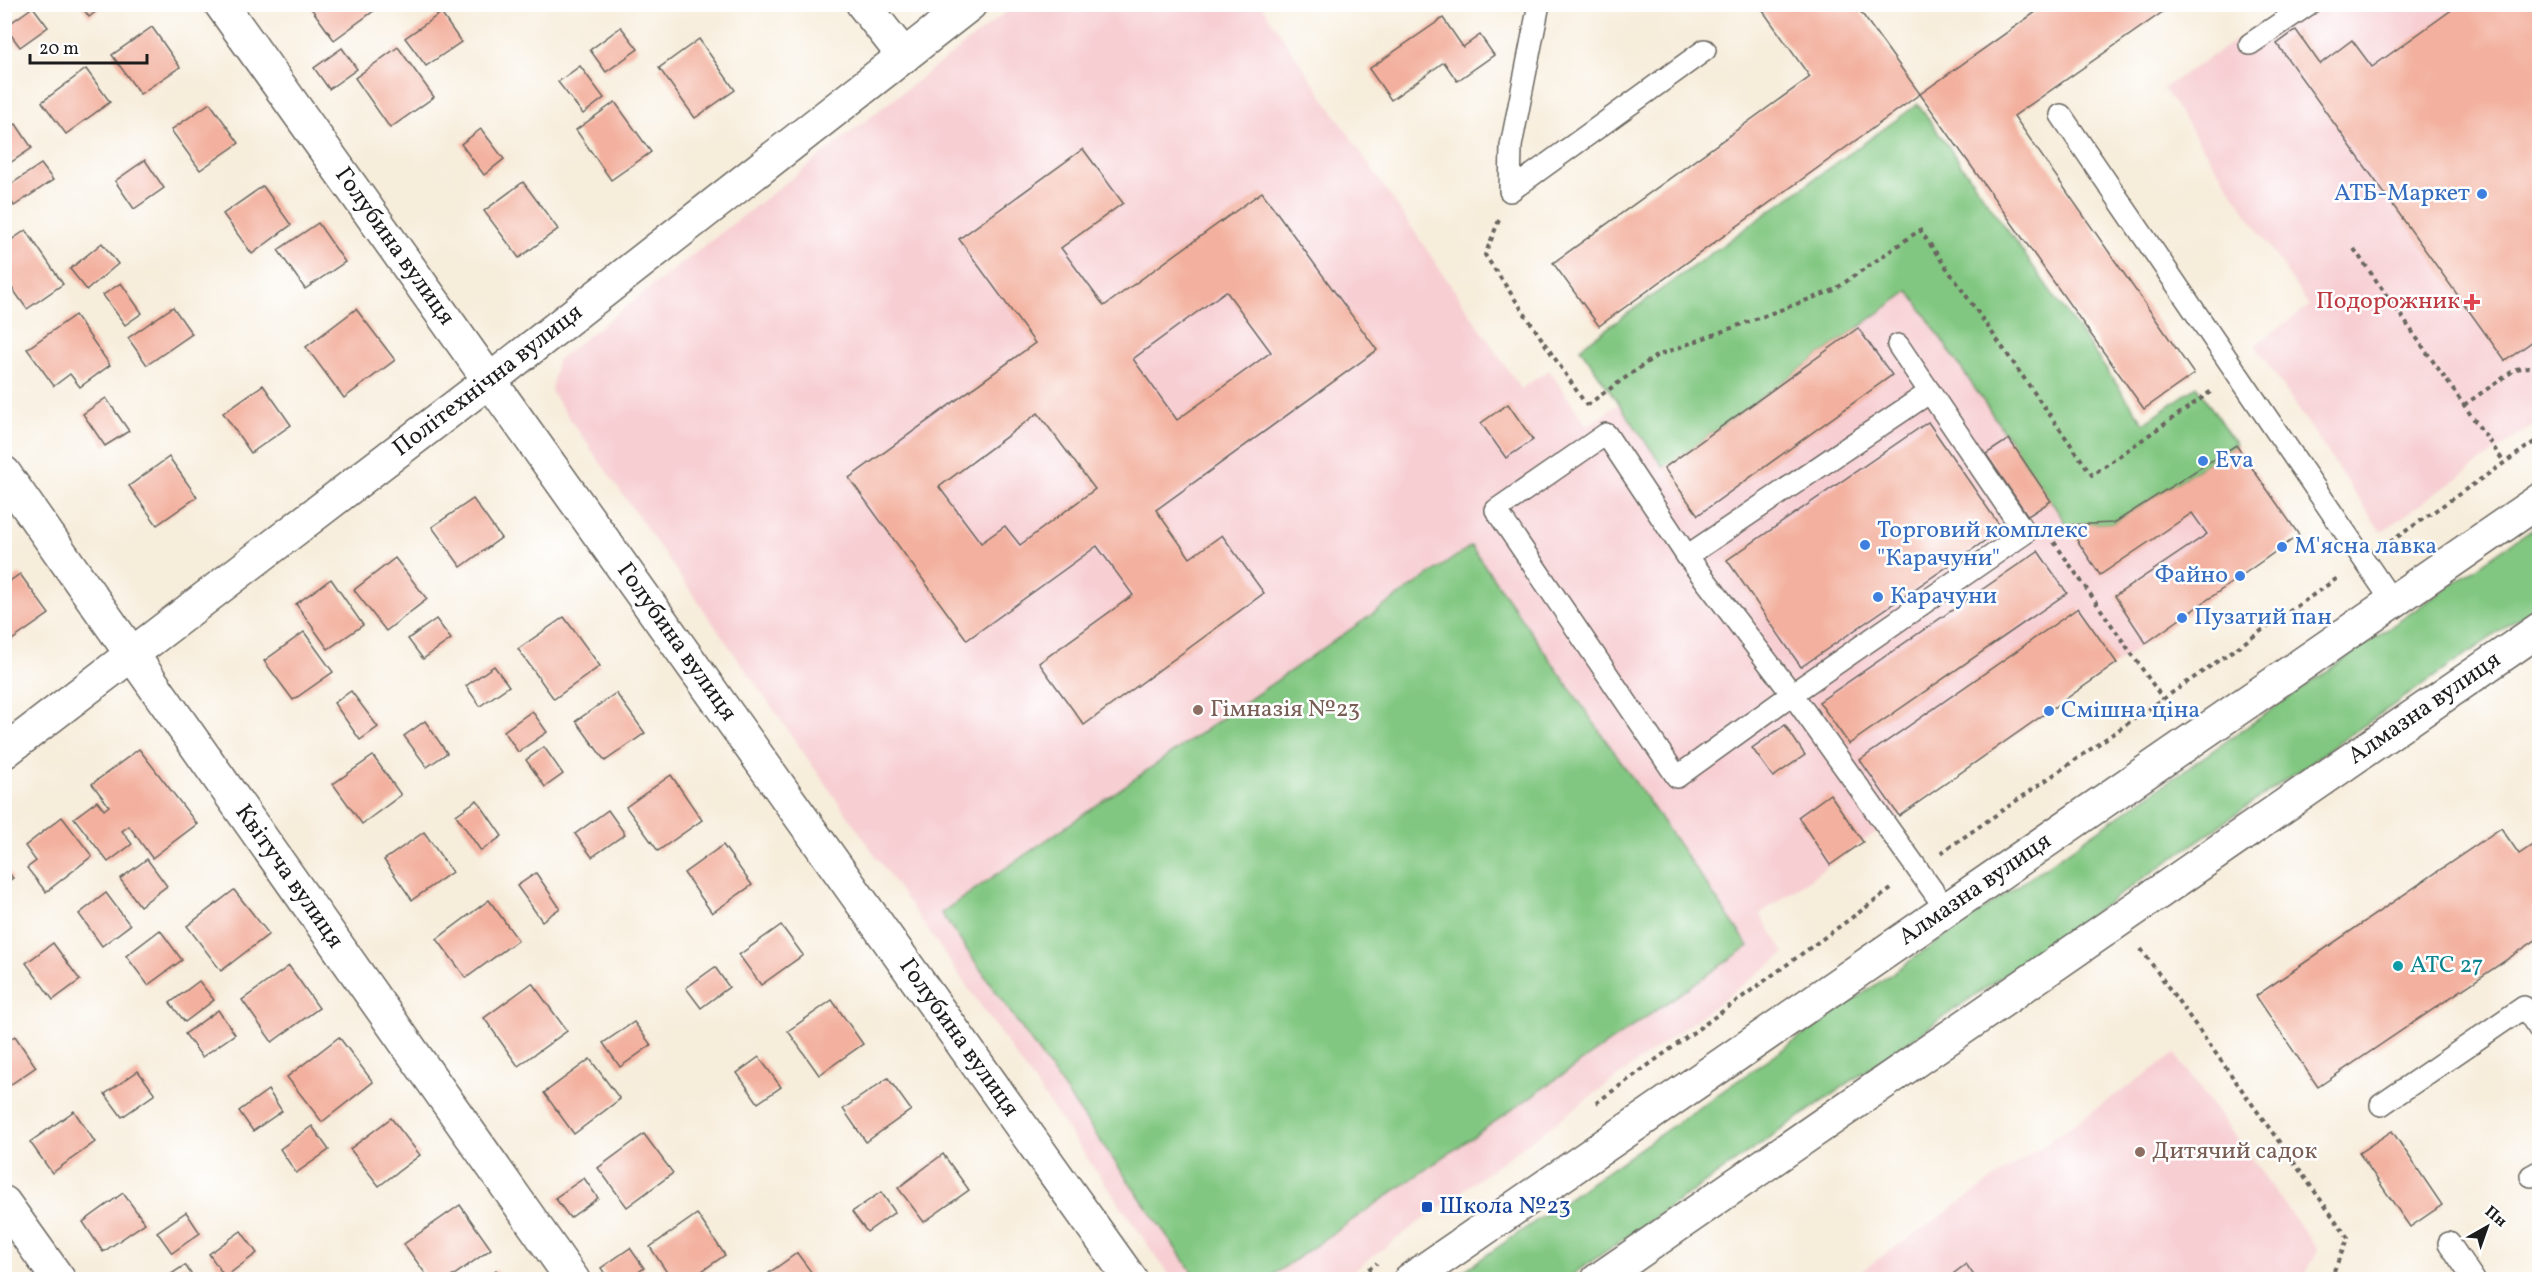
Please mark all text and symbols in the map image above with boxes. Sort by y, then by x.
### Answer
scale bar [30,27,147,65]
text: 20 m [39,37,79,62]
street label: Голубина вулиця [326,160,462,333]
place label: АТБ-Маркет [2334,177,2470,211]
marker: АТБ-Маркет [2475,187,2489,201]
place label: Подорожник [2316,285,2460,319]
marker: Подорожник [2465,295,2479,309]
street label: Політехнічна вулиця [386,296,590,465]
place label: Eva [2215,444,2254,478]
marker: Eva [2196,454,2210,468]
place label: Торговий комплекс "Карачуни" [1877,514,2088,576]
place label: М'ясна лавка [2294,530,2437,564]
marker: Торговий комплекс "Карачуни" [1858,538,1872,552]
marker: М'ясна лавка [2275,540,2289,554]
street label: Голубина вулиця [608,556,745,729]
place label: Файно [2155,559,2228,593]
marker: Файно [2233,569,2247,583]
place label: Карачуни [1890,580,1997,614]
marker: Карачуни [1871,590,1885,604]
place label: Пузатий пан [2194,601,2332,635]
marker: Пузатий пан [2175,611,2189,625]
street label: Алмазна вулиця [2342,644,2508,773]
place label: Гімназія №23 [1210,693,1360,727]
place label: Смішна ціна [2061,694,2200,728]
marker: Гімназія №23 [1191,703,1205,717]
marker: Смішна ціна [2042,704,2056,718]
street label: Квітуча вулиця [226,798,351,956]
street label: Алмазна вулиця [1892,825,2059,955]
place label: АТС 27 [2410,949,2483,983]
street label: Голубина вулиця [890,952,1027,1124]
marker: АТС 27 [2391,959,2405,973]
place label: Дитячий садок [2152,1135,2317,1169]
marker: Дитячий садок [2133,1145,2147,1159]
place label: Школа №23 [1439,1190,1571,1224]
north arrow [2457,1197,2517,1257]
marker: Школа №23 [1420,1200,1434,1214]
text: Пн [2480,1201,2511,1233]

